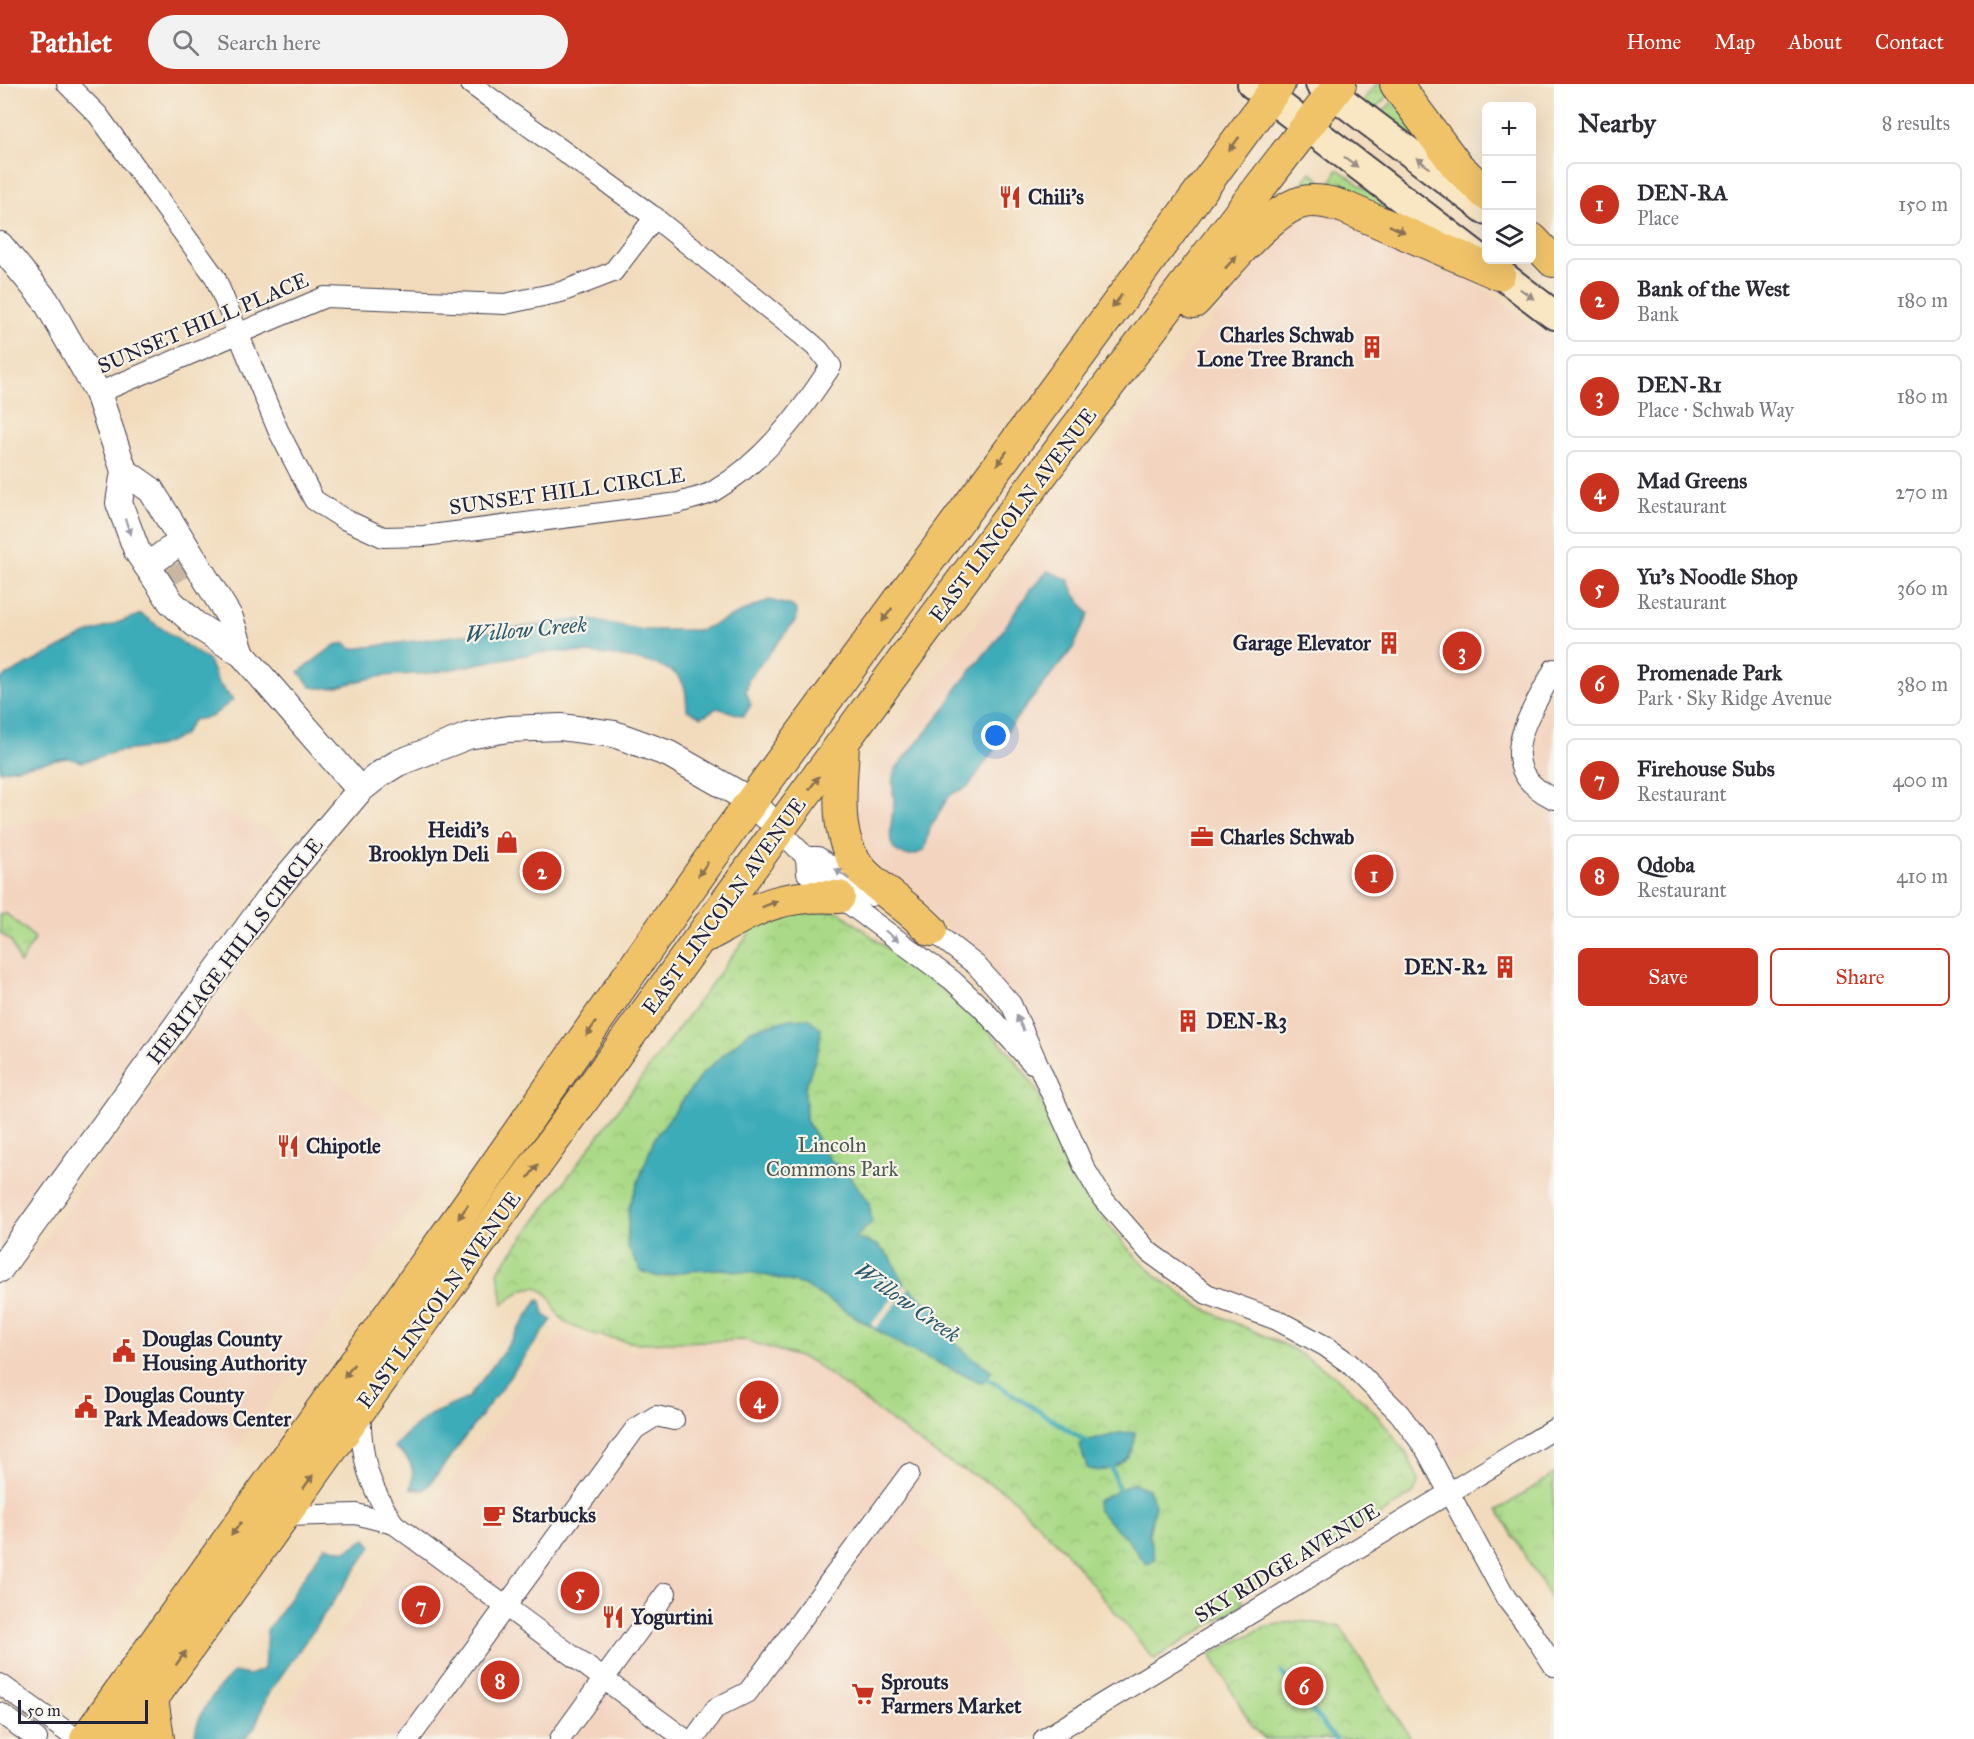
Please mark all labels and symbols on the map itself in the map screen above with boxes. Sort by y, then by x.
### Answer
one-way arrow [1228,136,1240,152]
one-way arrow [1344,155,1359,167]
one-way arrow [1415,156,1431,169]
restaurant icon: Chili's [997,184,1023,210]
place label: Chili's [1028,184,1084,210]
one-way arrow [1389,225,1406,234]
one-way arrow [1224,255,1237,270]
street label: SUNSET HILL PLACE [94,267,312,379]
one-way arrow [1519,288,1534,300]
one-way arrow [1112,293,1124,308]
place label: Charles Schwab Lone Tree Branch [1197,322,1354,372]
building icon: Charles Schwab Lone Tree Branch [1359,334,1385,360]
street label: EAST LINCOLN AVENUE [924,403,1102,627]
one-way arrow [996,450,1008,466]
street label: SUNSET HILL CIRCLE [448,462,686,520]
one-way arrow [123,519,133,537]
one-way arrow [881,607,893,623]
water label: Willow Creek [464,611,588,648]
pin: 3 [1442,628,1482,674]
place label: Garage Elevator [1233,630,1372,656]
building icon: Garage Elevator [1376,630,1402,656]
your location [981,721,1010,750]
one-way arrow [808,775,820,791]
street label: EAST LINCOLN AVENUE [637,792,811,1020]
place label: Heidi's Brooklyn Deli [368,817,489,867]
office icon: Charles Schwab [1189,824,1215,850]
place label: Charles Schwab [1220,824,1354,850]
shop icon: Heidi's Brooklyn Deli [494,829,520,855]
street label: HERITAGE HILLS CIRCLE [141,833,329,1069]
pin: 2 [522,848,562,894]
pin: 1 [1354,852,1394,896]
one-way arrow [697,860,709,876]
one-way arrow [834,868,850,880]
one-way arrow [762,899,780,909]
one-way arrow [883,930,899,942]
place label: DEN-R2 [1404,954,1488,980]
building icon: DEN-R2 [1492,954,1518,980]
building icon: DEN-R3 [1175,1008,1201,1034]
place label: DEN-R3 [1206,1008,1287,1034]
one-way arrow [1015,1015,1024,1032]
one-way arrow [585,1020,597,1036]
park label: Lincoln Commons Park [766,1132,898,1182]
restaurant icon: Chipotle [275,1133,301,1159]
place label: Chipotle [306,1133,381,1159]
one-way arrow [527,1164,539,1180]
street label: EAST LINCOLN AVENUE [352,1186,526,1414]
one-way arrow [457,1204,469,1220]
water label: Willow Creek [850,1256,966,1349]
place label: Douglas County Housing Authority [142,1326,308,1376]
public building icon: Douglas County Housing Authority [111,1338,137,1364]
one-way arrow [343,1362,355,1378]
pin: 4 [740,1378,778,1422]
place label: Douglas County Park Meadows Center [104,1382,292,1432]
public building icon: Douglas County Park Meadows Center [73,1394,99,1420]
one-way arrow [302,1475,314,1491]
street label: SKY RIDGE AVENUE [1190,1497,1384,1629]
cafe icon: Starbucks [481,1502,507,1528]
place label: Starbucks [512,1502,596,1528]
one-way arrow [230,1521,242,1537]
pin: 5 [560,1568,600,1614]
pin: 7 [402,1582,440,1628]
restaurant icon: Yogurtini [600,1604,626,1630]
place label: Yogurtini [630,1604,713,1630]
one-way arrow [175,1650,187,1665]
pin: 8 [480,1658,520,1702]
pin: 6 [1284,1664,1324,1708]
place label: Sprouts Farmers Market [881,1669,1022,1719]
supermarket icon: Sprouts Farmers Market [850,1681,876,1707]
scale bar [18,1697,148,1724]

